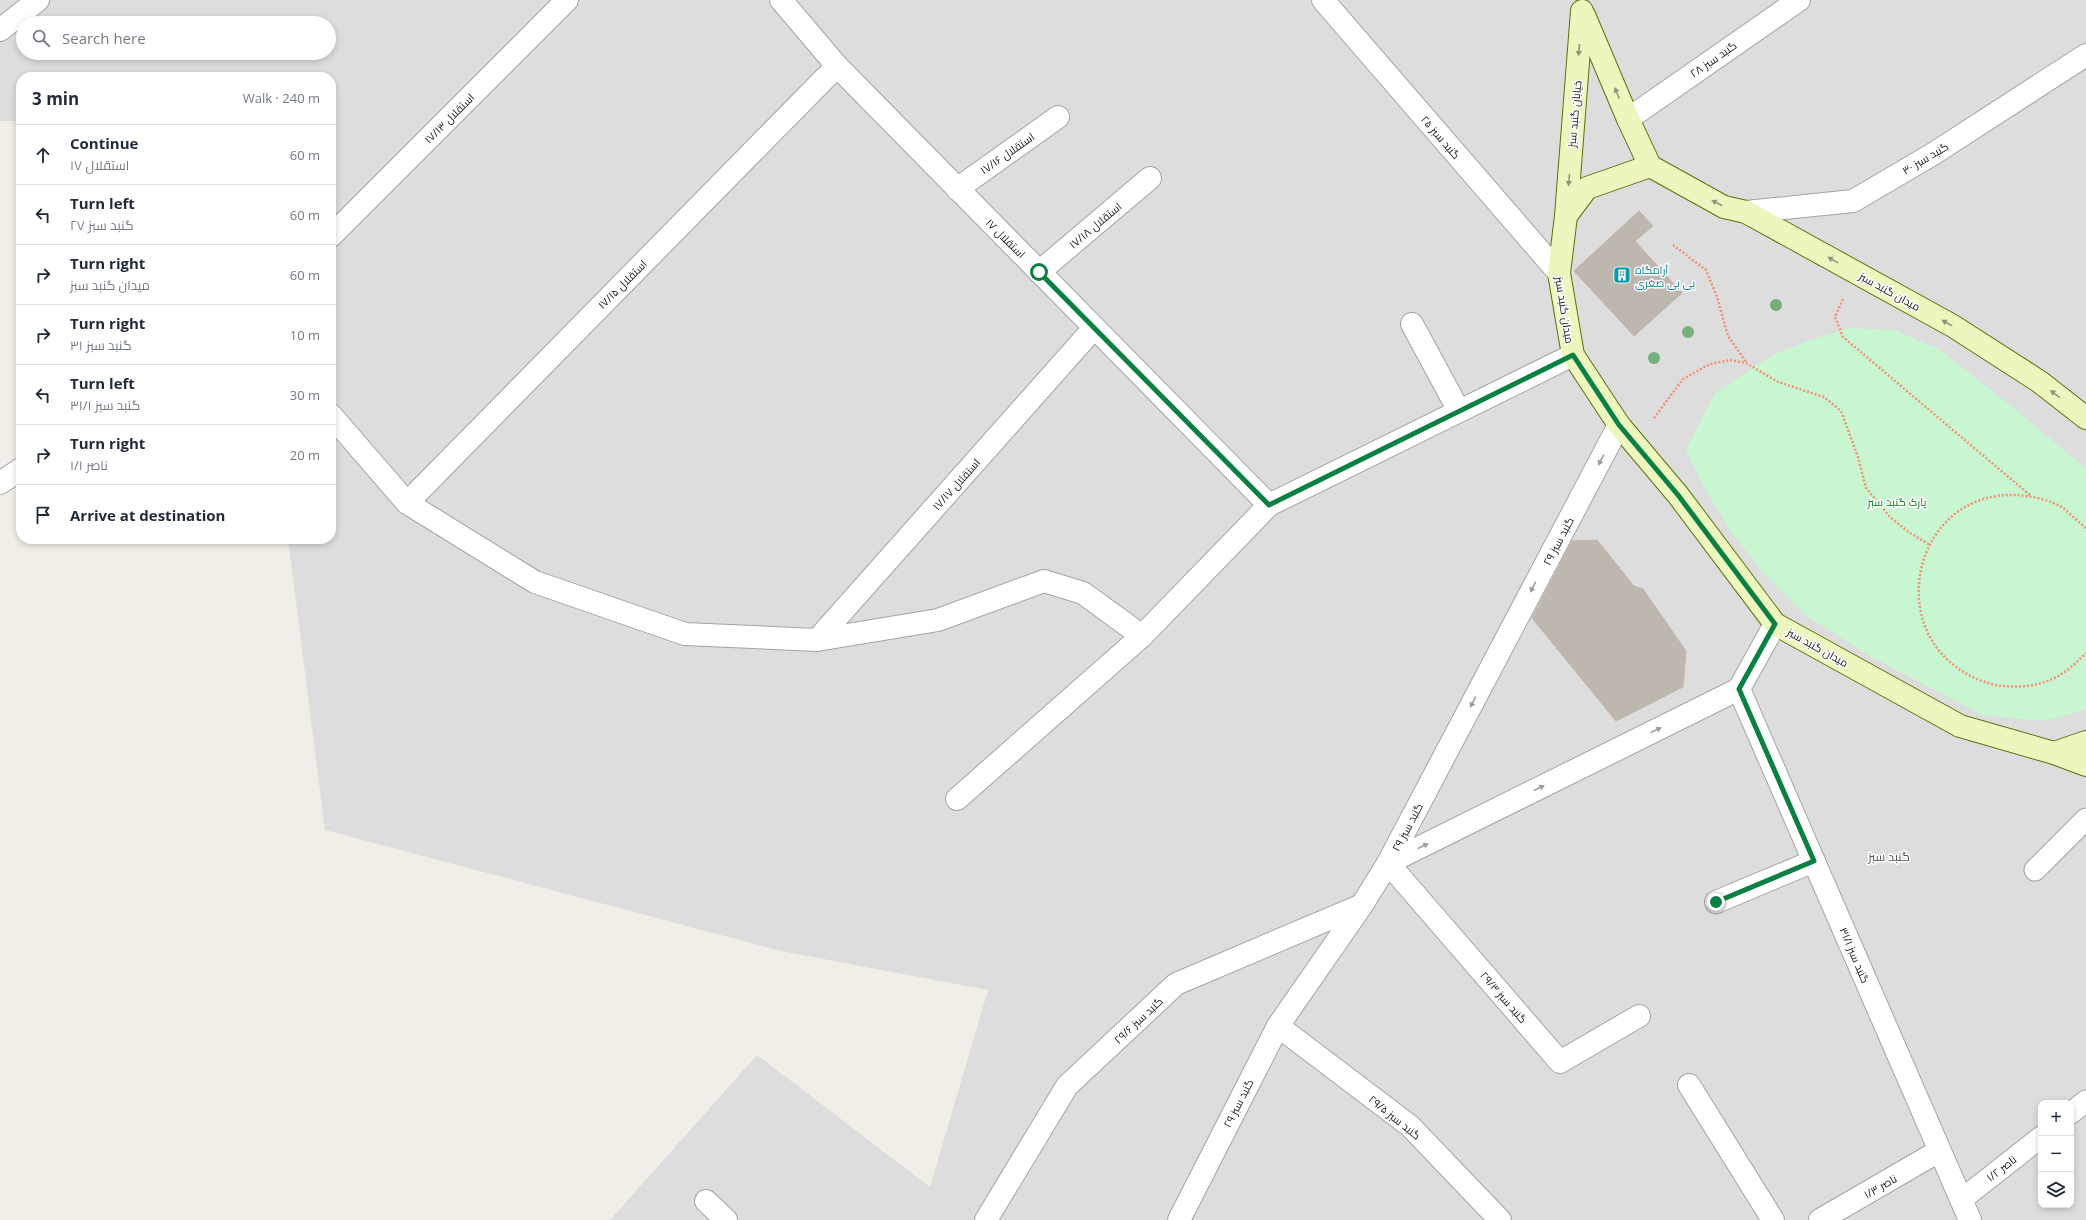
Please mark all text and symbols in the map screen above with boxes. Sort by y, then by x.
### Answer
search box [16,16,336,60]
icon: search [30,27,52,49]
text: Search here [62,28,146,48]
street label: گنبد سبز ۲۸ [1687,37,1739,81]
one-way arrow [1576,44,1583,56]
street label: خیابان گنبد سبز [1564,80,1584,149]
one-way arrow [1613,86,1619,98]
text: 3 min [32,87,79,110]
text: Walk · 240 m [243,89,320,107]
street label: استقلال ۱۷/۱۳ [421,90,477,146]
street label: گنبد سبز ۲۵ [1418,112,1464,162]
street label: استقلال ۱۷/۱۶ [977,129,1037,177]
text: Continue [70,133,138,153]
street label: گنبد سبز ۳۰ [1899,138,1951,178]
icon: ahead [32,144,54,166]
text: 60 m [290,146,320,164]
text: استقلال ۱۷ [70,156,129,174]
one-way arrow [1565,174,1572,186]
text: Turn left [70,193,135,213]
street label: استقلال ۱۷/۱۸ [1065,199,1125,251]
one-way arrow [1711,200,1723,207]
icon: left [32,204,54,226]
text: 60 m [290,206,320,224]
street label: استقلال ۱۷ [983,215,1029,261]
text: گنبد سبز ۲۷ [70,216,134,234]
text: Turn right [70,253,145,273]
street label: استقلال ۱۷/۱۵ [594,256,650,312]
one-way arrow [1827,256,1839,263]
place label: آرامگاه بی بی صغری [1635,262,1695,290]
route start [1030,263,1048,281]
icon: right [32,264,54,286]
building icon: آرامگاه بی بی صغری [1612,265,1632,285]
text: 60 m [290,266,320,284]
street label: میدان گنبد سبز [1856,268,1923,314]
street label: میدان گنبد سبز [1552,274,1578,345]
text: میدان گنبد سبز [70,276,150,294]
text: Turn right [70,313,145,333]
one-way arrow [1941,319,1953,326]
icon: right [32,324,54,346]
text: 10 m [290,326,320,344]
text: گنبد سبز ۳۱ [70,336,131,354]
text: Turn left [70,373,135,393]
icon: left [32,384,54,406]
text: 30 m [290,386,320,404]
one-way arrow [2050,390,2061,398]
text: گنبد سبز ۳۱/۱ [70,396,140,414]
text: Turn right [70,433,145,453]
icon: right [32,444,54,466]
text: 20 m [290,446,320,464]
one-way arrow [1597,454,1604,465]
street label: استقلال ۱۷/۱۷ [929,455,983,513]
text: ناصر ۱/۱ [70,456,108,474]
park label: پارک گنبد سبز [1867,494,1926,509]
icon: arrive [32,504,54,526]
text: Arrive at destination [70,505,225,525]
street label: گنبد سبز ۲۹ [1539,514,1577,568]
one-way arrow [1530,581,1537,593]
street label: میدان گنبد سبز [1784,624,1851,670]
one-way arrow [1469,696,1476,708]
one-way arrow [1650,727,1662,733]
one-way arrow [1534,785,1545,791]
street label: گنبد سبز ۲۹ [1388,800,1426,854]
one-way arrow [1417,842,1429,849]
district label: گنبد سبز [1867,848,1910,865]
route end [1707,893,1725,911]
street label: گنبد سبز ۳۱/۱ [1836,925,1874,985]
street label: گنبد سبز ۲۹/۳ [1477,968,1531,1026]
street label: گنبد سبز ۲۹/۶ [1110,993,1166,1047]
street label: گنبد سبز ۲۹ [1219,1076,1257,1130]
street label: گنبد سبز ۲۹/۵ [1366,1091,1424,1143]
map controls [2038,1100,2074,1208]
button: + [2038,1100,2074,1136]
button: − [2038,1136,2074,1172]
street label: ناصر ۱/۲ [1983,1152,2019,1184]
street label: ناصر ۱/۳ [1861,1171,1899,1201]
button: layers [2038,1172,2074,1208]

